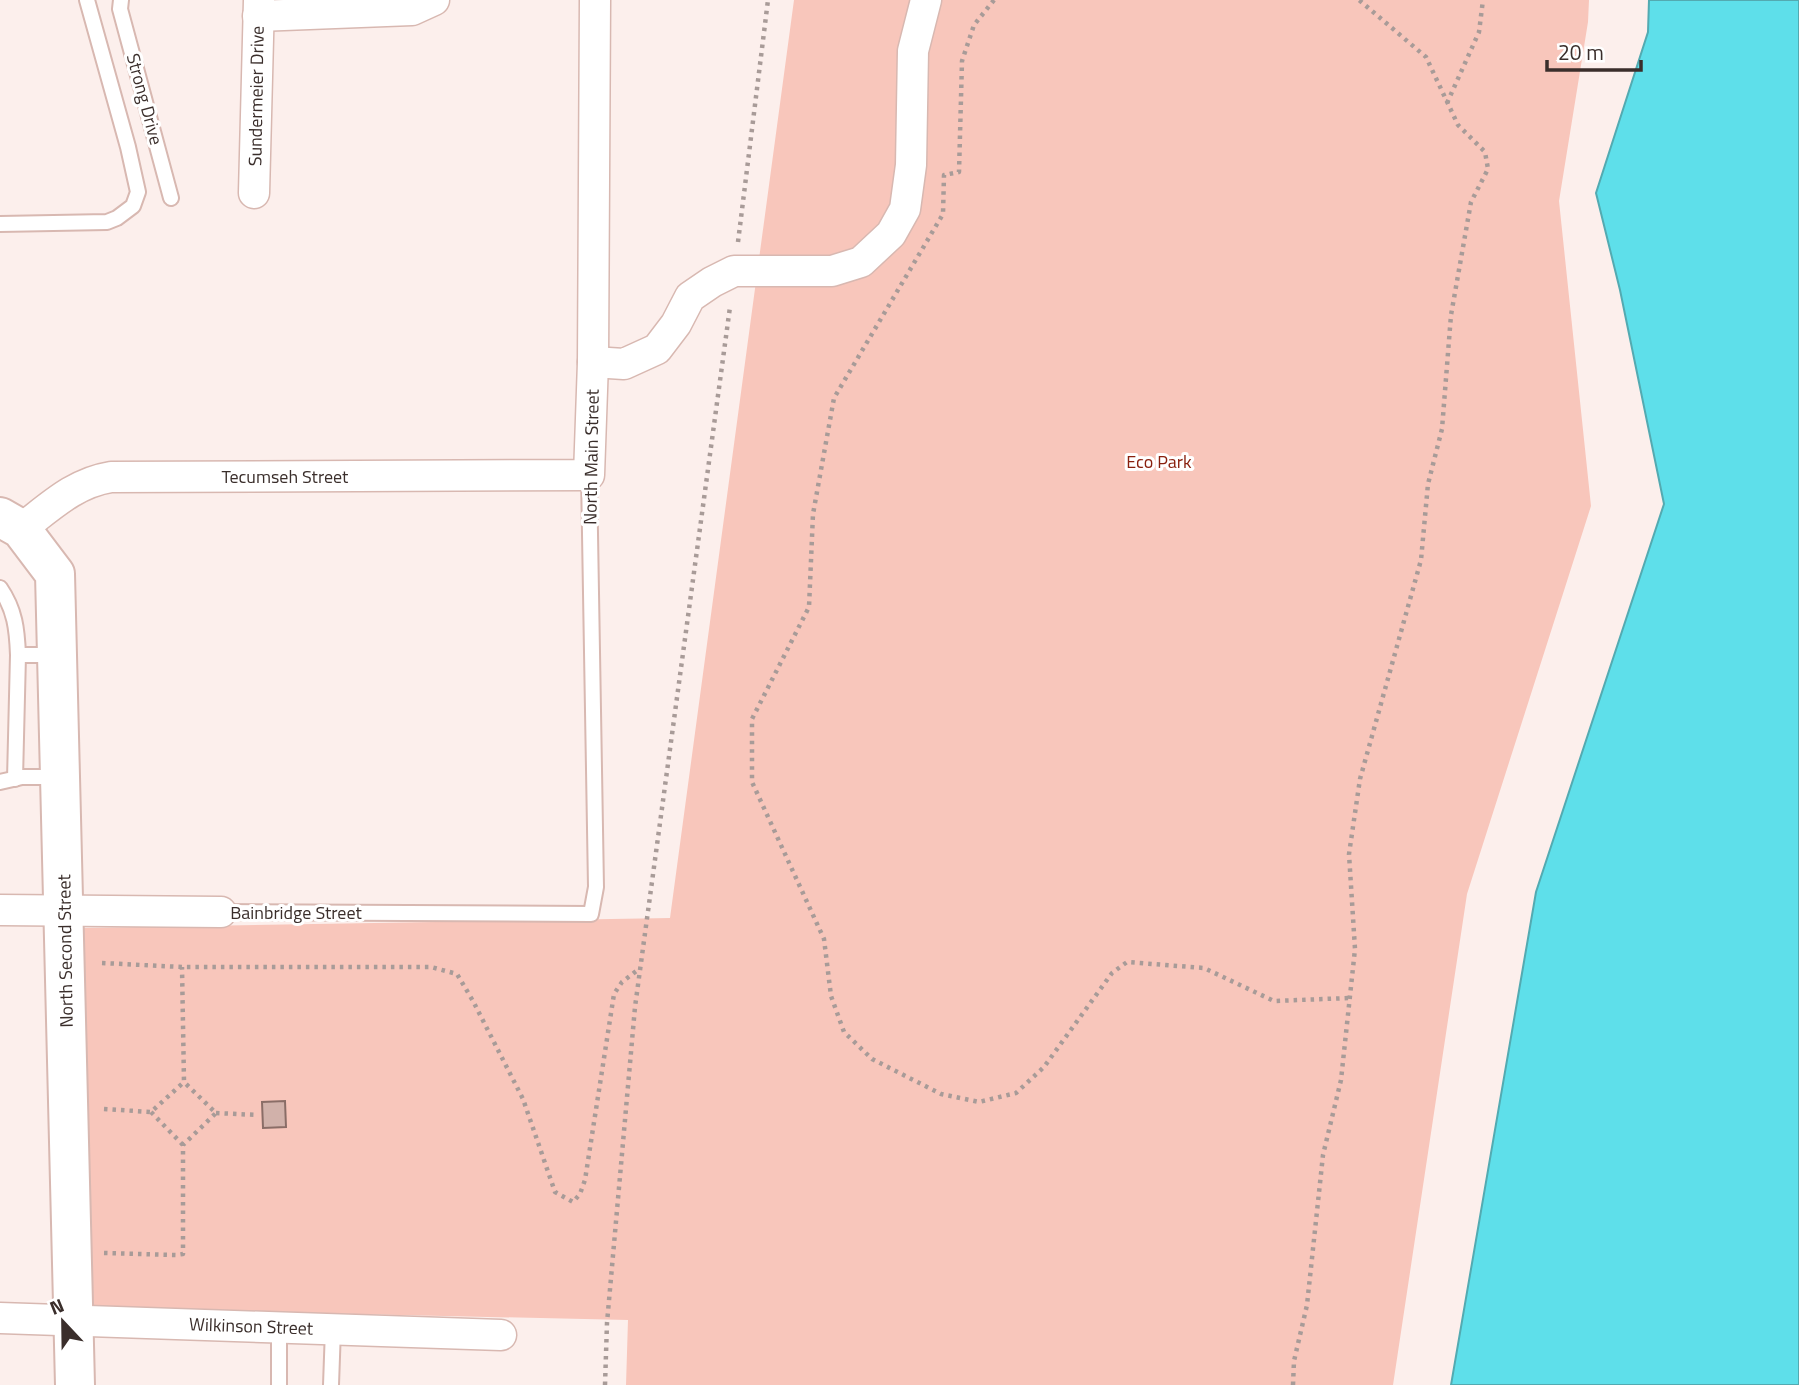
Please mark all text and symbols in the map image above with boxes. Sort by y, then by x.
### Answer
street label: Sundermeier Drive [241,26,271,166]
scale bar [1547,28,1642,72]
text: 20 m [1558,36,1604,68]
street label: Strong Drive [120,50,170,148]
street label: North Main Street [576,388,606,525]
park label: Eco Park [1126,448,1192,475]
street label: Tecumseh Street [222,463,349,490]
street label: North Second Street [50,873,80,1028]
street label: Bainbridge Street [230,899,362,926]
north arrow [28,1287,98,1357]
text: N [45,1290,68,1322]
street label: Wilkinson Street [188,1310,314,1342]

